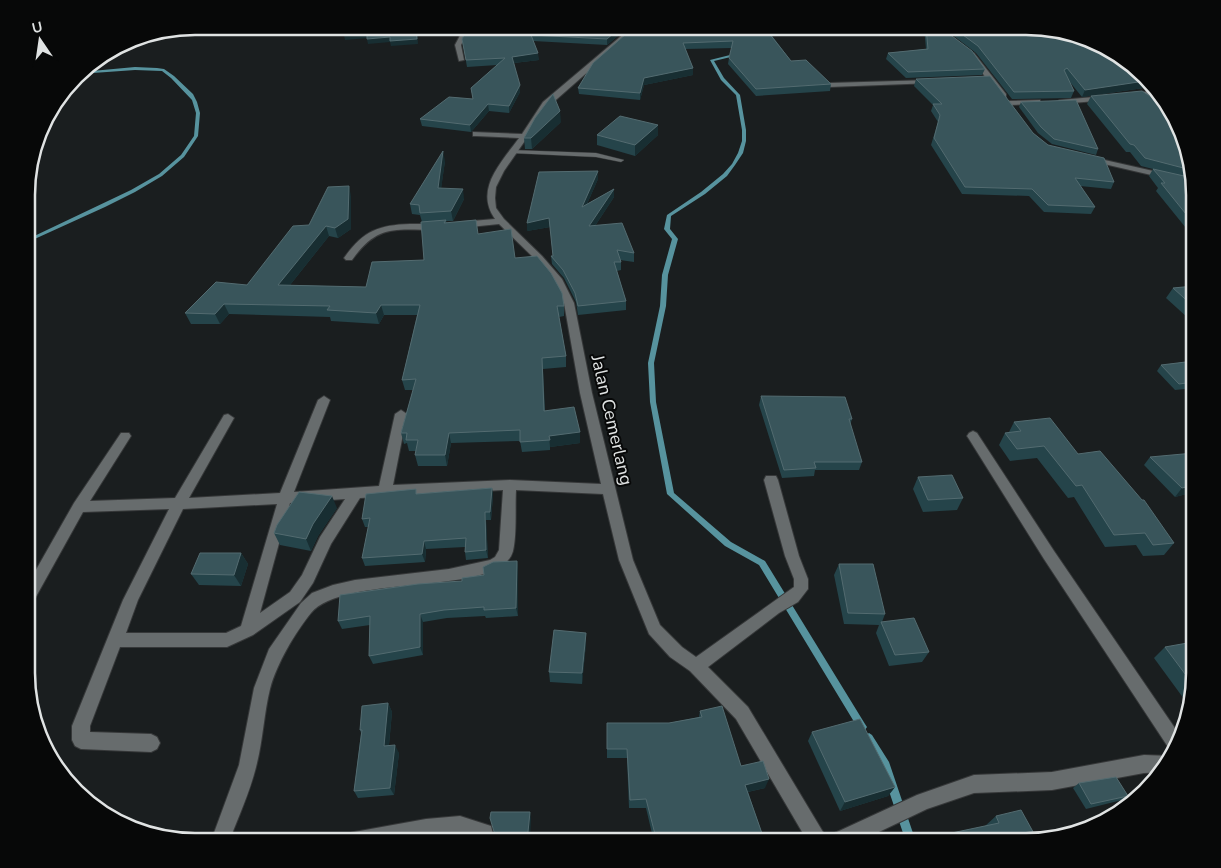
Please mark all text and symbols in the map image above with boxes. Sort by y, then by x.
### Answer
north arrow [15,15,65,65]
text: U [30,17,44,38]
street label: Jalan Cemerlang [585,351,639,488]

